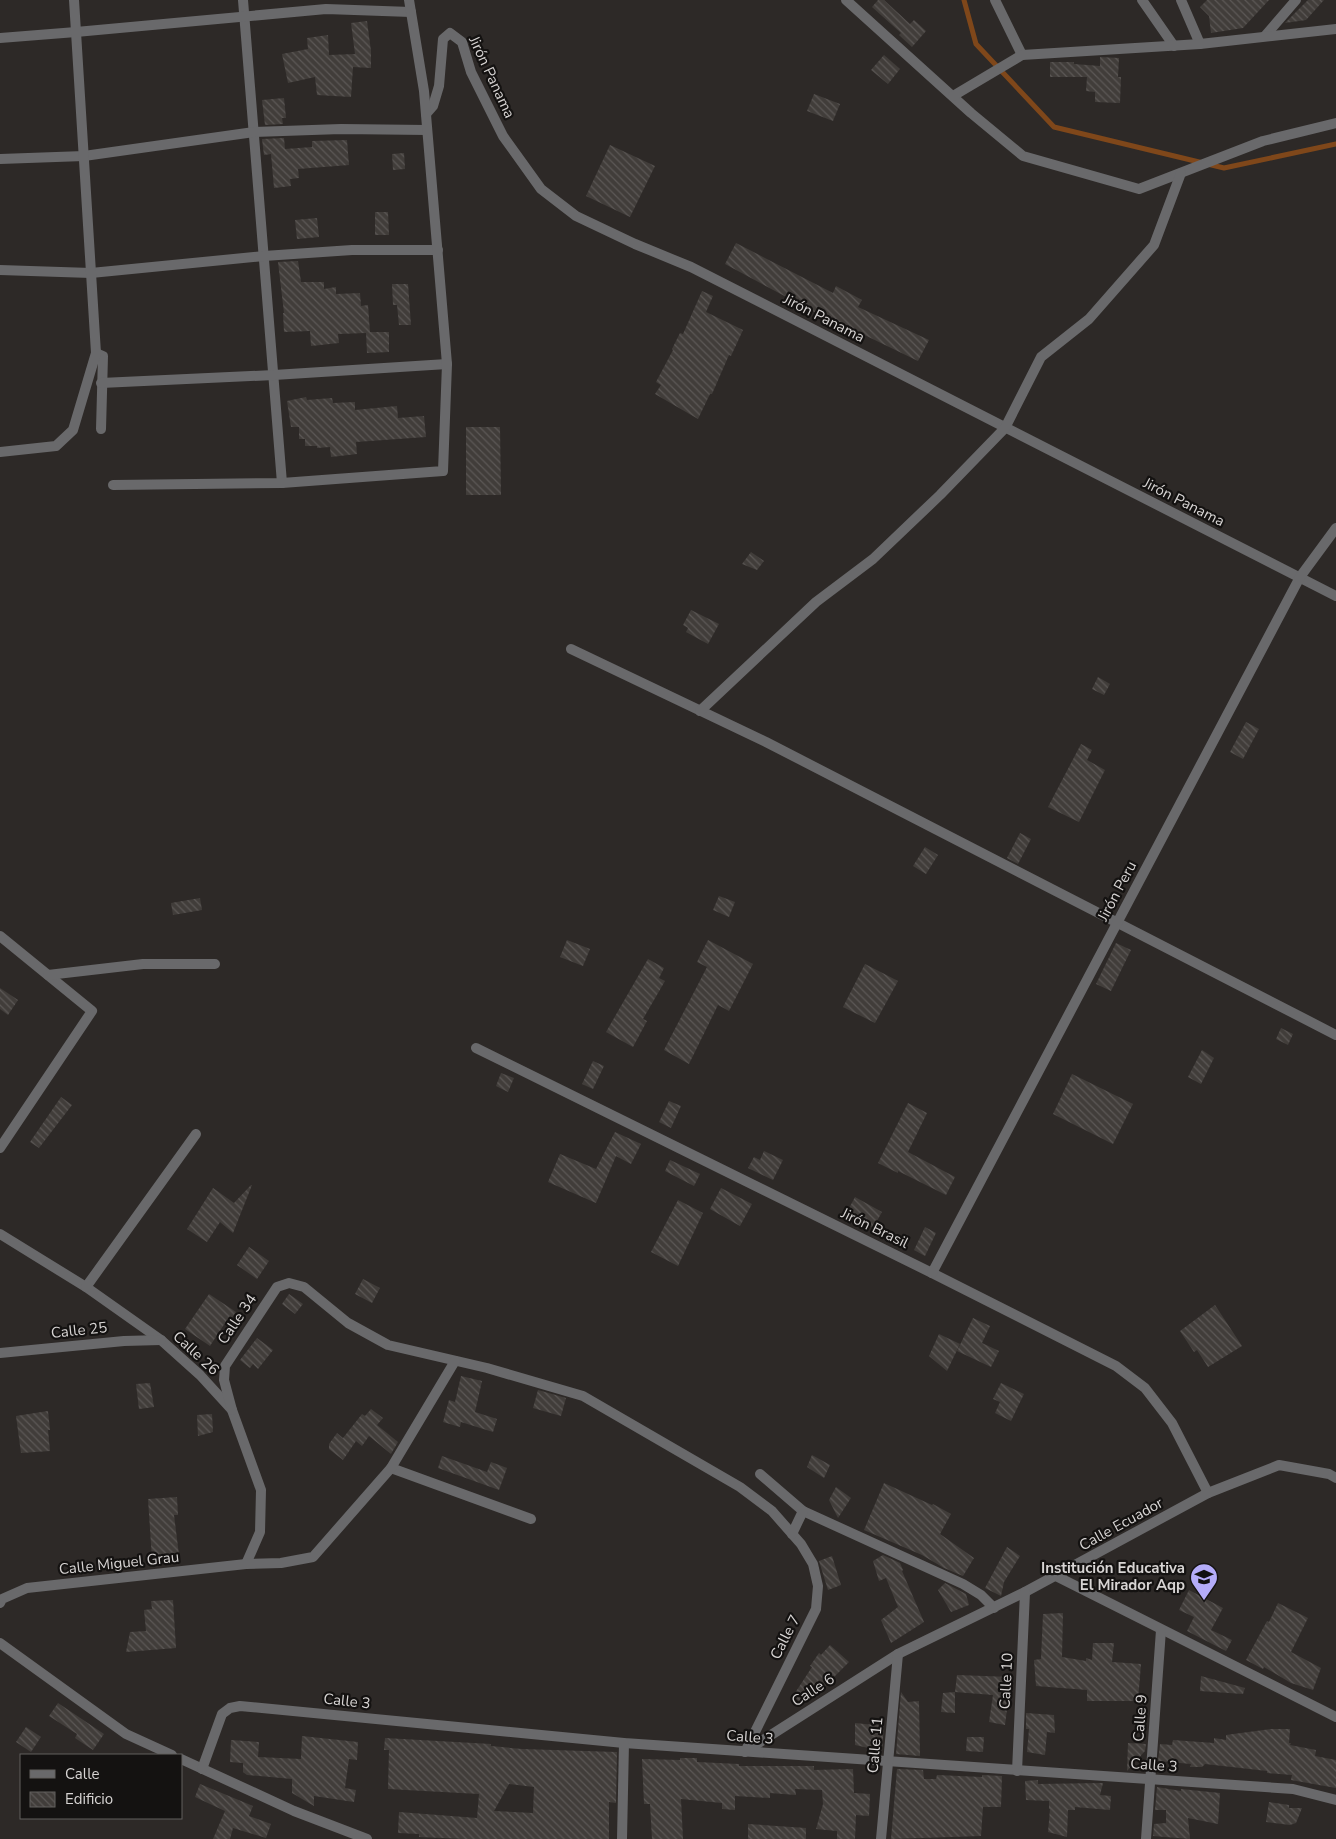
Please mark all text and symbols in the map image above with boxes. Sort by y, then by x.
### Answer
street label: Jirón Panama [464,32,520,121]
street label: Jirón Panama [779,289,868,347]
street label: Jirón Panama [1139,473,1228,531]
street label: Jirón Peru [1092,857,1141,925]
street label: Jirón Brasil [837,1203,913,1253]
street label: Calle 34 [213,1290,261,1348]
street label: Calle 25 [50,1317,108,1343]
street label: Calle 26 [169,1326,223,1380]
street label: Calle Ecuador [1076,1492,1167,1555]
street label: Calle Miguel Grau [58,1547,180,1579]
place label: Institución Educativa El Mirador Aqp [1041,1558,1185,1595]
school or university icon: Institución Educativa El Mirador Aqp [1189,1562,1219,1601]
street label: Calle 7 [765,1611,805,1663]
street label: Calle 10 [995,1652,1017,1710]
street label: Calle 6 [788,1669,838,1711]
street label: Calle 3 [322,1689,372,1713]
street label: Calle 9 [1128,1694,1152,1742]
street label: Calle 11 [863,1716,887,1774]
street label: Calle 3 [726,1725,774,1749]
street label: Calle 3 [1130,1753,1178,1777]
legend [20,1754,182,1819]
text: Calle [65,1764,100,1784]
text: Edificio [65,1789,113,1809]

